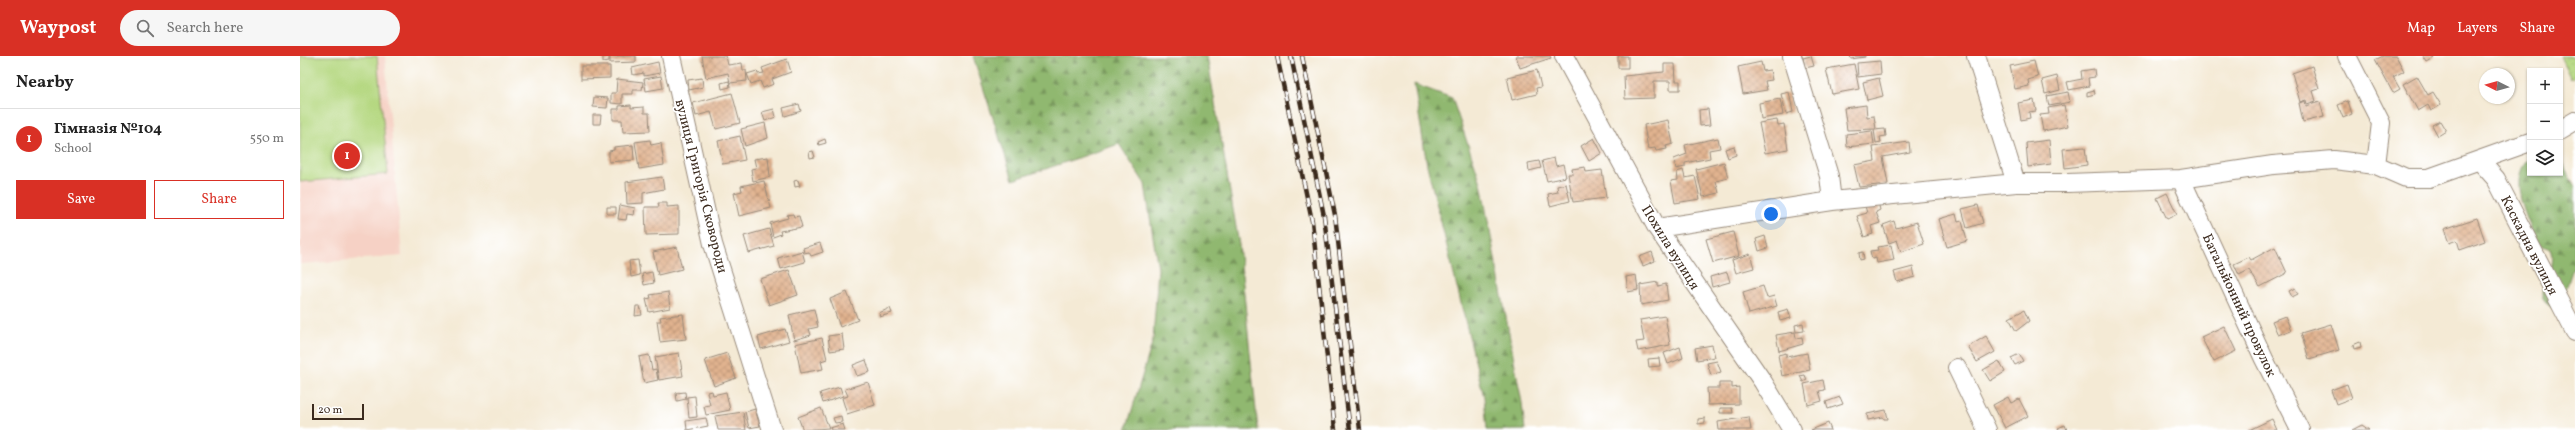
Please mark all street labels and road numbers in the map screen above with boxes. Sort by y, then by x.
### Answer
street label: вулиця Григорія Сковороди [670,97,731,276]
street label: Каскадна вулиця [2495,193,2562,299]
street label: Похила вулиця [1636,202,1703,294]
street label: Батальйонний провулок [2197,231,2280,381]

